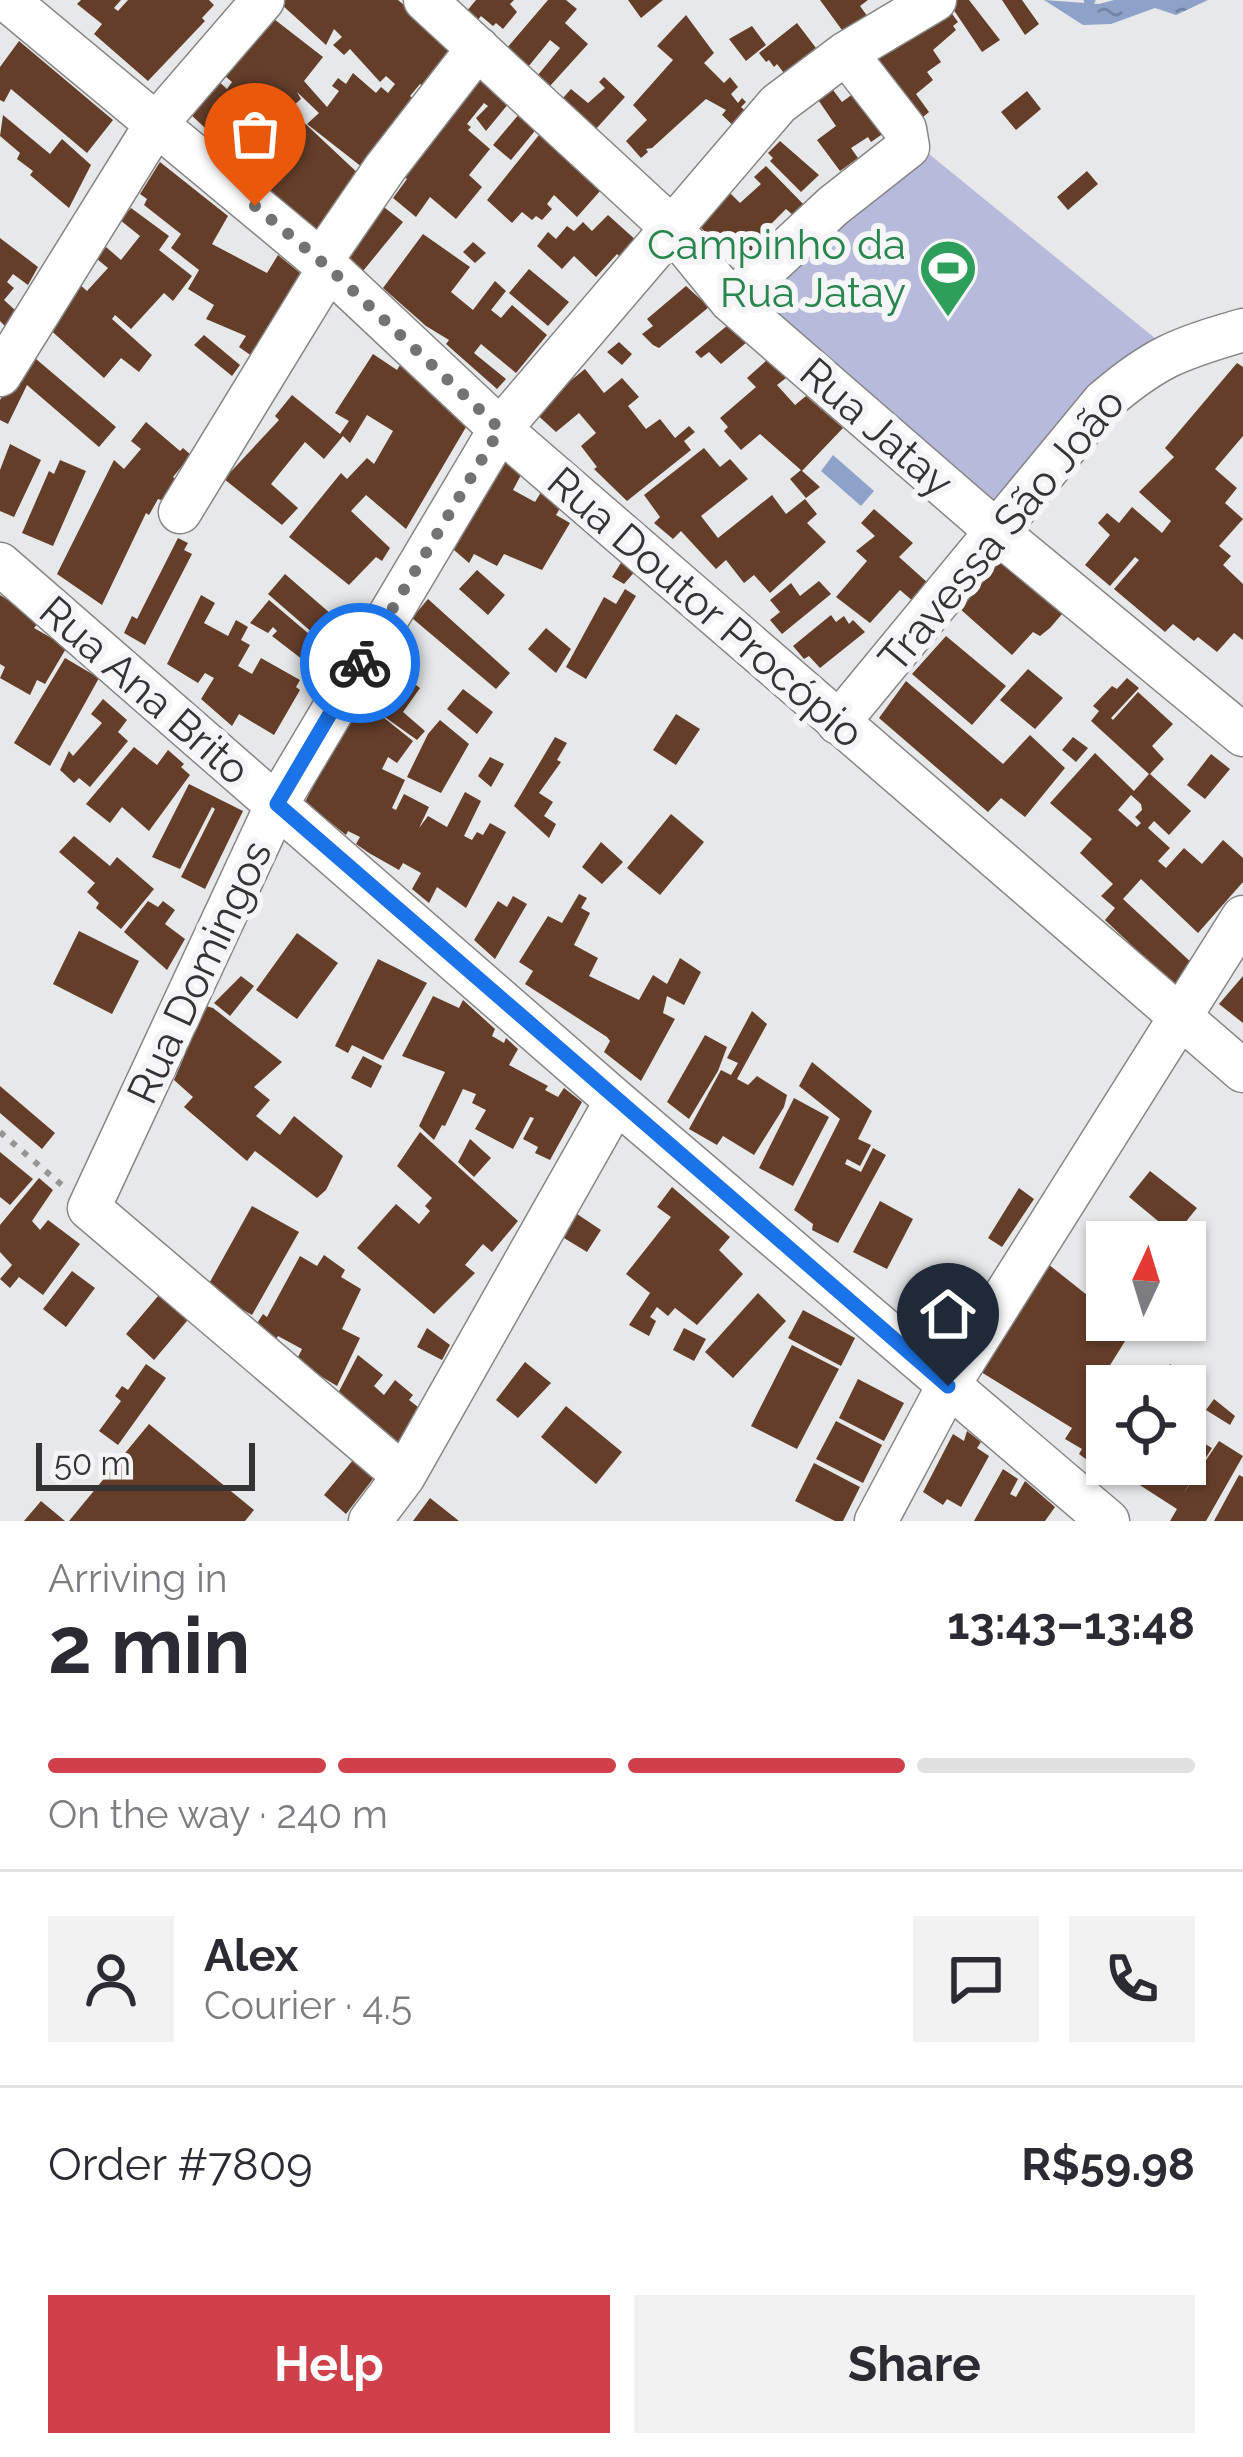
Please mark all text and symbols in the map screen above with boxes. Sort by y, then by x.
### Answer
pin [204,83,306,206]
icon: bag [222,101,288,167]
place label: Campinho da Rua Jatay [647,220,906,317]
sports icon: Campinho da Rua Jatay [917,237,979,319]
street label: Rua Jatay [790,348,963,507]
street label: Travessa São João [869,379,1134,682]
street label: Rua Doutor Procópio [538,457,873,758]
street label: Rua Ana Brito [30,586,259,795]
courier [300,603,420,723]
icon: bike [327,630,393,696]
street label: Rua Domingos [117,833,282,1111]
north arrow [1086,1221,1206,1341]
map controls [1086,1221,1206,1485]
pin [897,1263,999,1386]
icon: home [915,1281,981,1347]
button: locate [1086,1365,1206,1485]
scale bar [36,1437,255,1490]
text: 50 m [54,1444,131,1483]
text: Arriving in [48,1555,228,1601]
text: 13:43–13:48 [947,1597,1195,1650]
text: 2 min [48,1600,250,1691]
text: On the way · 240 m [48,1791,388,1837]
button: person [48,1916,174,2042]
button: chat [913,1916,1039,2042]
button: phone [1069,1916,1195,2042]
text: Alex [204,1929,298,1982]
text: Courier · 4.5 [204,1982,412,2028]
text: Order #7809 [48,2138,313,2191]
text: R$59.98 [1021,2138,1195,2191]
button: Help [48,2295,610,2433]
button: Share [634,2295,1195,2433]

